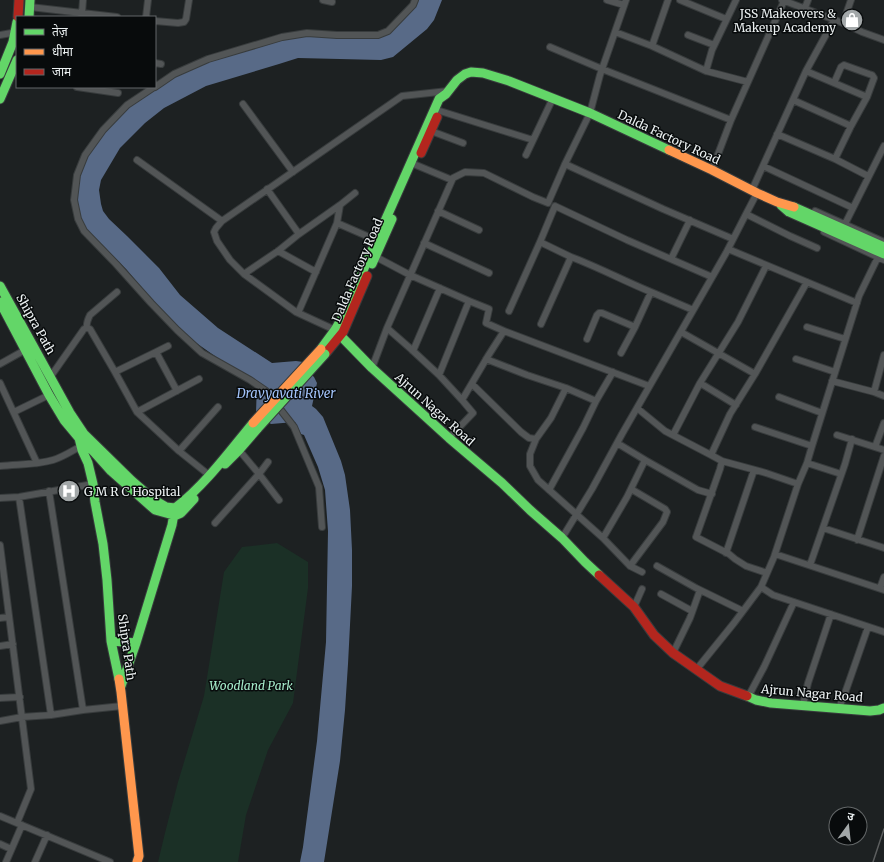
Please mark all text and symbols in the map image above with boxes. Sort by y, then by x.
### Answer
place label: JSS Makeovers & Makeup Academy [733,6,836,35]
shop icon: JSS Makeovers & Makeup Academy [839,7,865,33]
legend [16,16,156,88]
text: तेज़ [52,24,69,39]
text: धीमा [52,44,74,59]
text: जाम [52,64,72,79]
street label: Dalda Factory Road [615,107,723,167]
street label: Dalda Factory Road [328,216,386,324]
street label: Shipra Path [13,291,59,357]
street label: Ajrun Nagar Road [391,369,478,449]
water label: Dravyavati River [235,385,336,402]
hospital icon: G M R C Hospital [56,478,82,504]
place label: G M R C Hospital [84,484,181,499]
street label: Shipra Path [115,613,139,681]
park label: Woodland Park [209,678,293,693]
street label: Ajrun Nagar Road [760,681,863,705]
north arrow [828,806,868,846]
text: उ [846,809,856,824]

